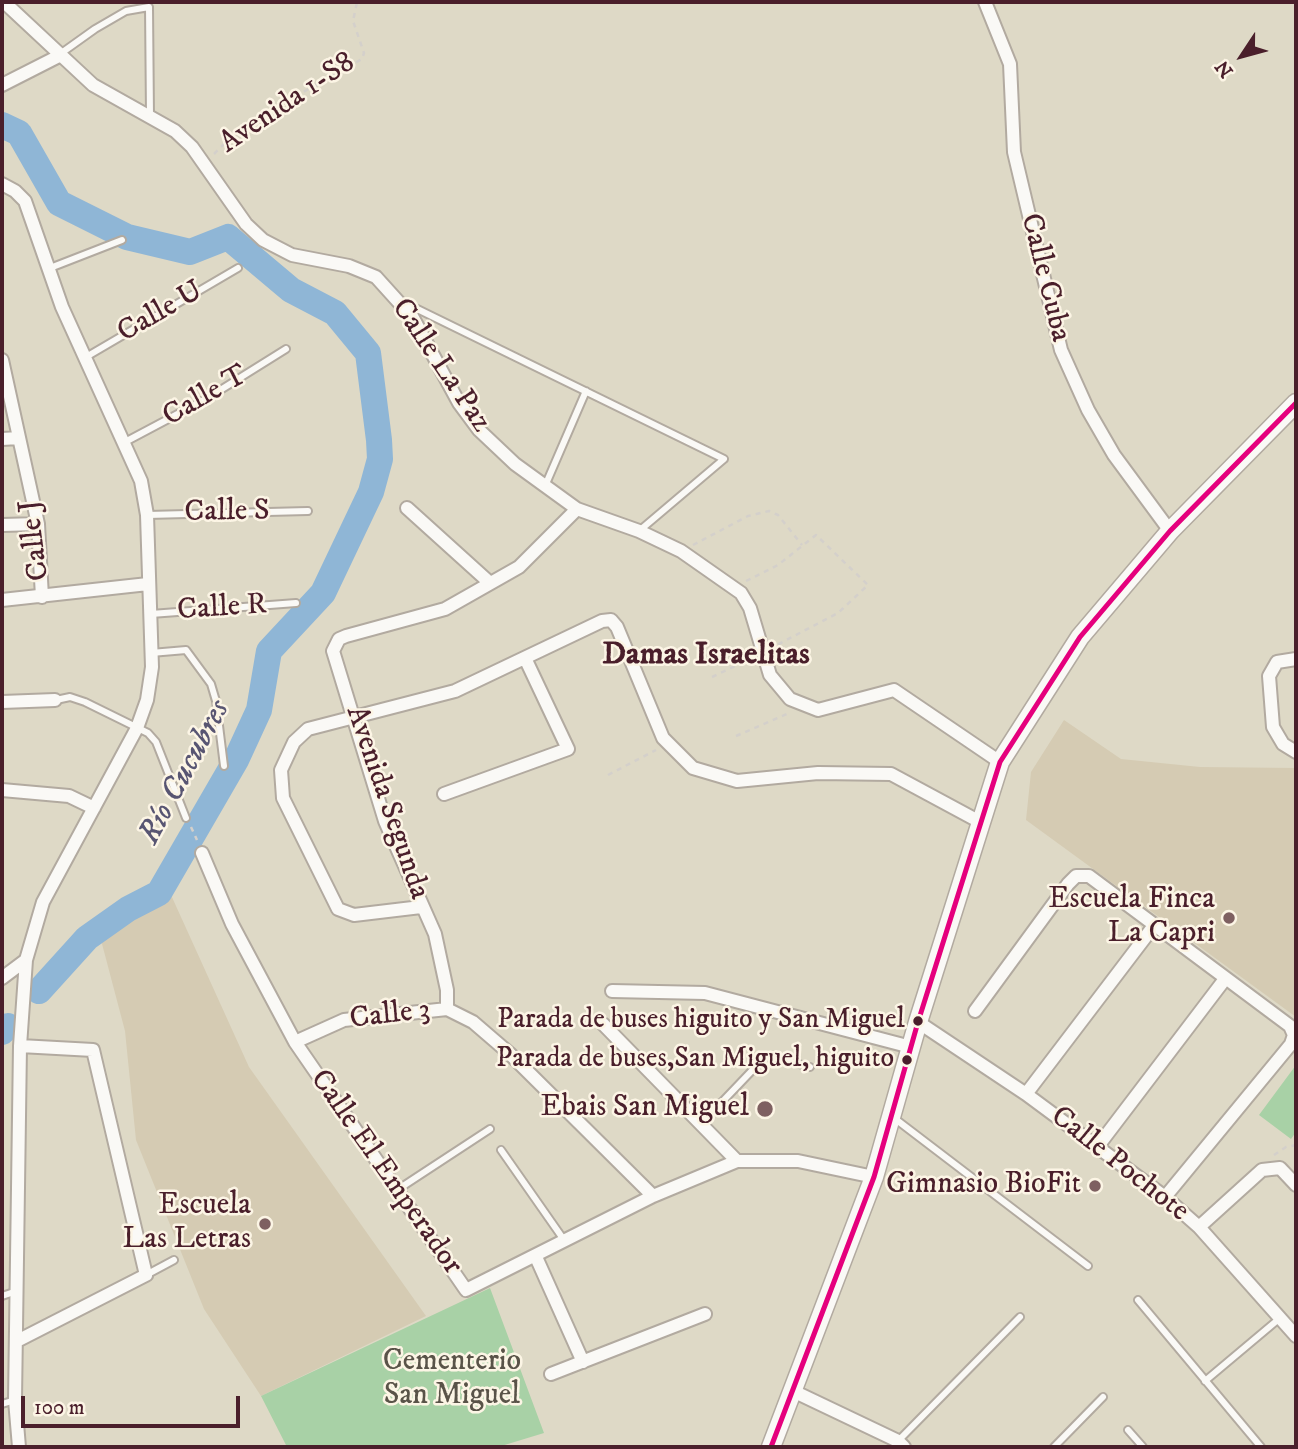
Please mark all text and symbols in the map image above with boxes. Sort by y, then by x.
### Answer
north arrow [1207,21,1277,91]
street label: Avenida 1-S8 [213,46,363,162]
text: N [1211,56,1239,82]
street label: Calle Cuba [1011,210,1077,346]
street label: Calle U [112,274,210,352]
street label: Calle La Paz [382,292,498,440]
street label: Calle T [157,358,255,436]
street label: Calle S [184,494,270,532]
street label: Calle J [13,497,59,583]
street label: Calle R [176,588,268,630]
district label: Damas Israelitas [602,637,810,675]
water label: Río Cucubres [132,694,240,852]
street label: Avenida Segunda [336,702,436,904]
place label: Escuela Finca La Capri [1048,883,1215,954]
marker: Escuela Finca La Capri [1221,910,1237,926]
street label: Calle 3 [348,993,432,1039]
place label: Parada de buses higuito y San Miguel [497,1004,905,1038]
marker: Parada de buses higuito y San Miguel [911,1014,925,1028]
place label: Parada de buses,San Miguel, higuito [496,1043,894,1077]
marker: Parada de buses,San Miguel, higuito [900,1053,914,1067]
street label: Calle El Emperador [301,1064,469,1282]
place label: Ebais San Miguel [541,1091,749,1127]
marker: Ebais San Miguel [755,1099,775,1119]
street label: Calle Pochote [1042,1100,1196,1230]
place label: Gimnasio BioFit [886,1168,1081,1204]
marker: Gimnasio BioFit [1087,1178,1103,1194]
place label: Escuela Las Letras [123,1189,251,1260]
marker: Escuela Las Letras [257,1216,273,1232]
park label: Cementerio San Miguel [383,1345,521,1416]
scale bar [24,1382,243,1426]
text: 100 m [34,1395,85,1421]

